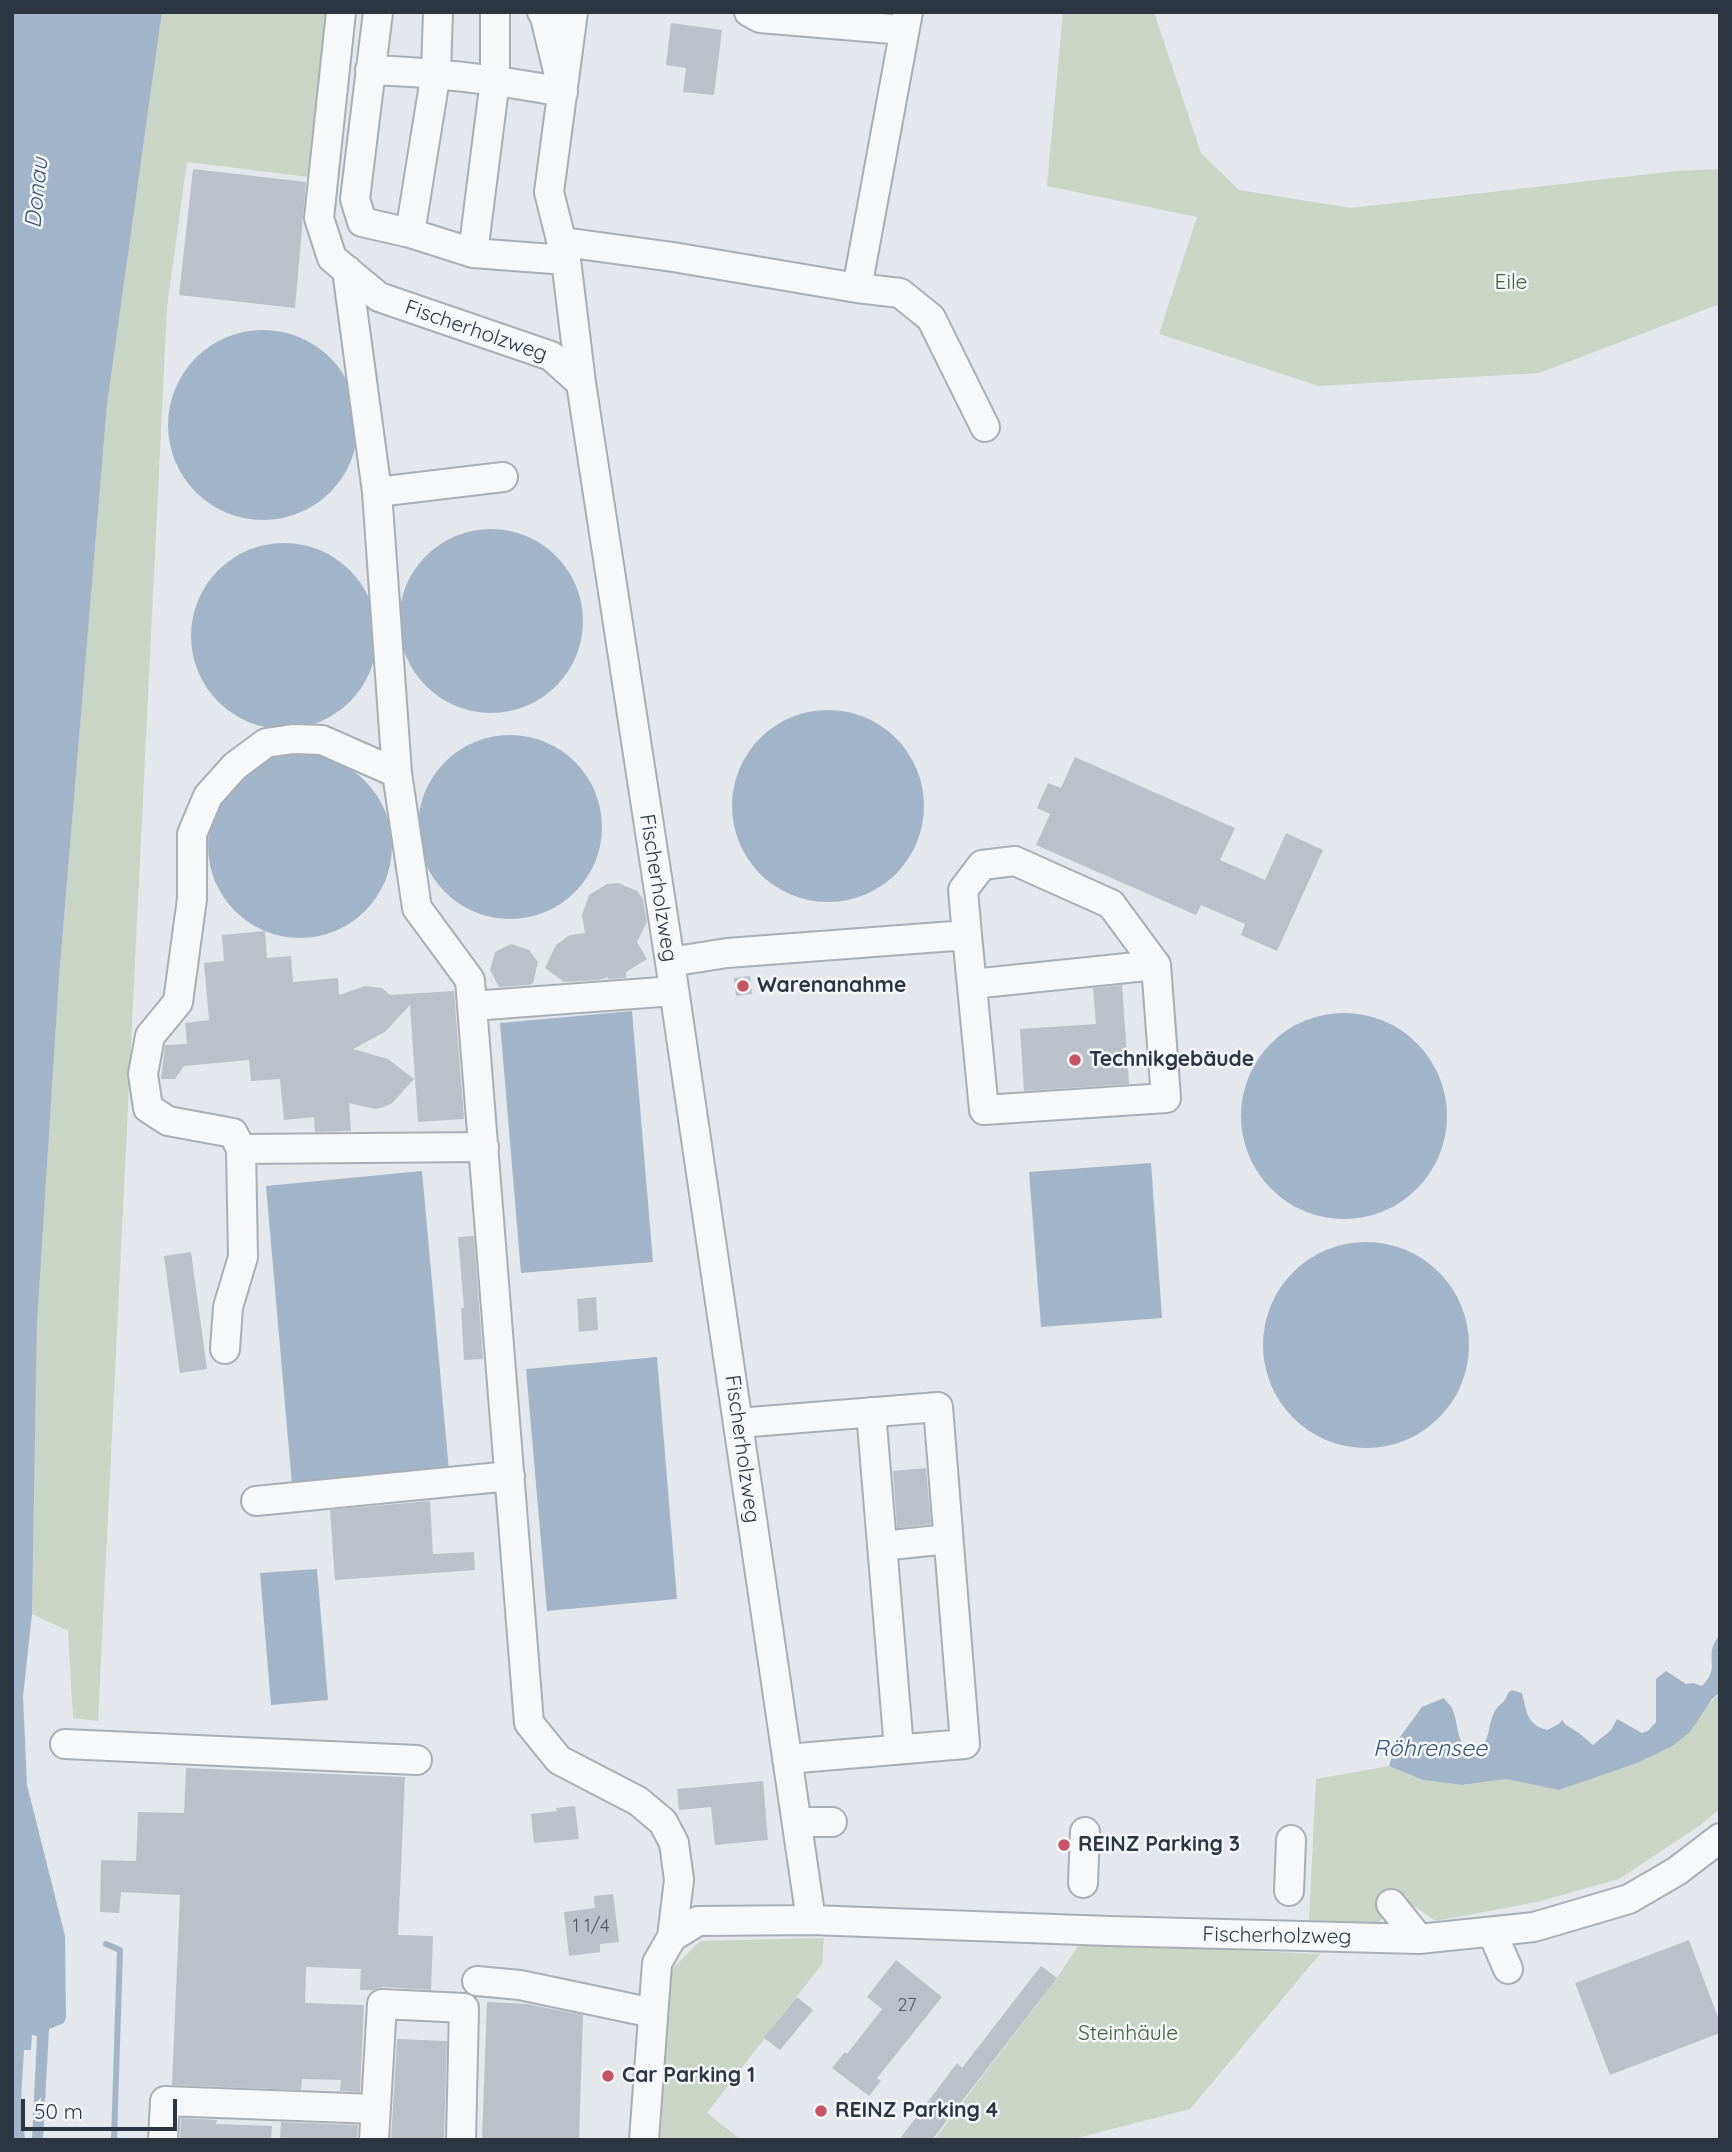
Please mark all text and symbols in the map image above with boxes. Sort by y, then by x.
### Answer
water label: Donau [20,156,54,230]
park label: Eile [1495,270,1527,296]
street label: Fischerholzweg [401,295,551,367]
street label: Fischerholzweg [634,812,682,964]
place label: Warenanahme [757,973,906,999]
marker: Warenanahme [735,978,751,994]
place label: Technikgebäude [1089,1047,1254,1073]
marker: Technikgebäude [1067,1052,1083,1068]
street label: Fischerholzweg [719,1373,765,1525]
water label: Röhrensee [1373,1735,1487,1763]
place label: REINZ Parking 3 [1078,1832,1240,1858]
marker: REINZ Parking 3 [1056,1837,1072,1853]
house number: 1 1/4 [572,1916,610,1938]
street label: Fischerholzweg [1202,1922,1352,1950]
house number: 27 [898,1995,916,2017]
park label: Steinhäule [1078,2021,1178,2047]
place label: Car Parking 1 [622,2063,755,2089]
marker: Car Parking 1 [600,2068,616,2084]
scale bar [24,2086,180,2130]
text: 50 m [34,2098,83,2124]
place label: REINZ Parking 4 [835,2098,998,2124]
marker: REINZ Parking 4 [813,2103,829,2119]

